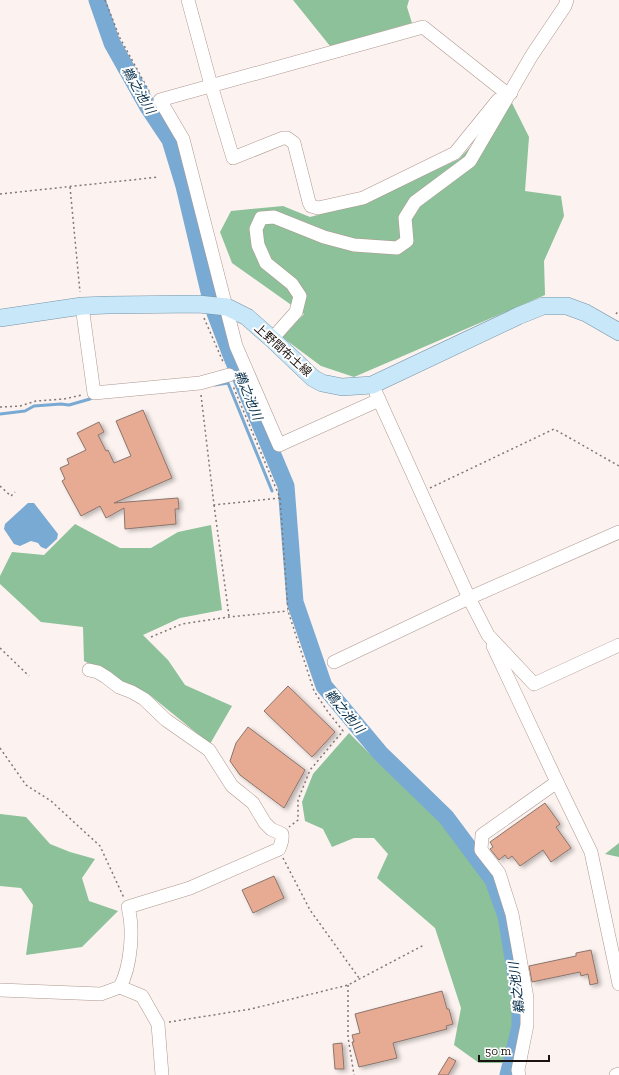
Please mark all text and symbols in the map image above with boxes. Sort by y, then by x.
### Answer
water label: 鵜之池川 [119,64,159,118]
street label: 上野間布土線 [252,321,314,379]
water label: 鵜之池川 [232,368,266,424]
water label: 鵜之池川 [322,687,368,738]
water label: 鵜之池川 [506,959,527,1015]
scale bar [479,1037,549,1063]
text: 50 m [485,1044,512,1058]

